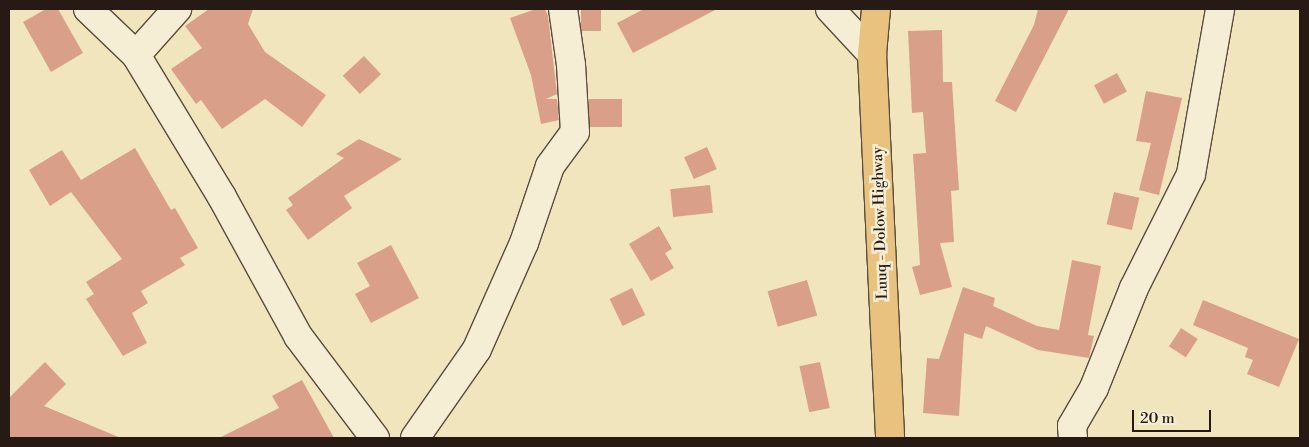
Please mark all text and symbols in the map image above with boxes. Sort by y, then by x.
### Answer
street label: Luuq - Dolow Highway [868,146,892,300]
scale bar [1134,400,1213,432]
text: 20 m [1140,409,1175,428]

